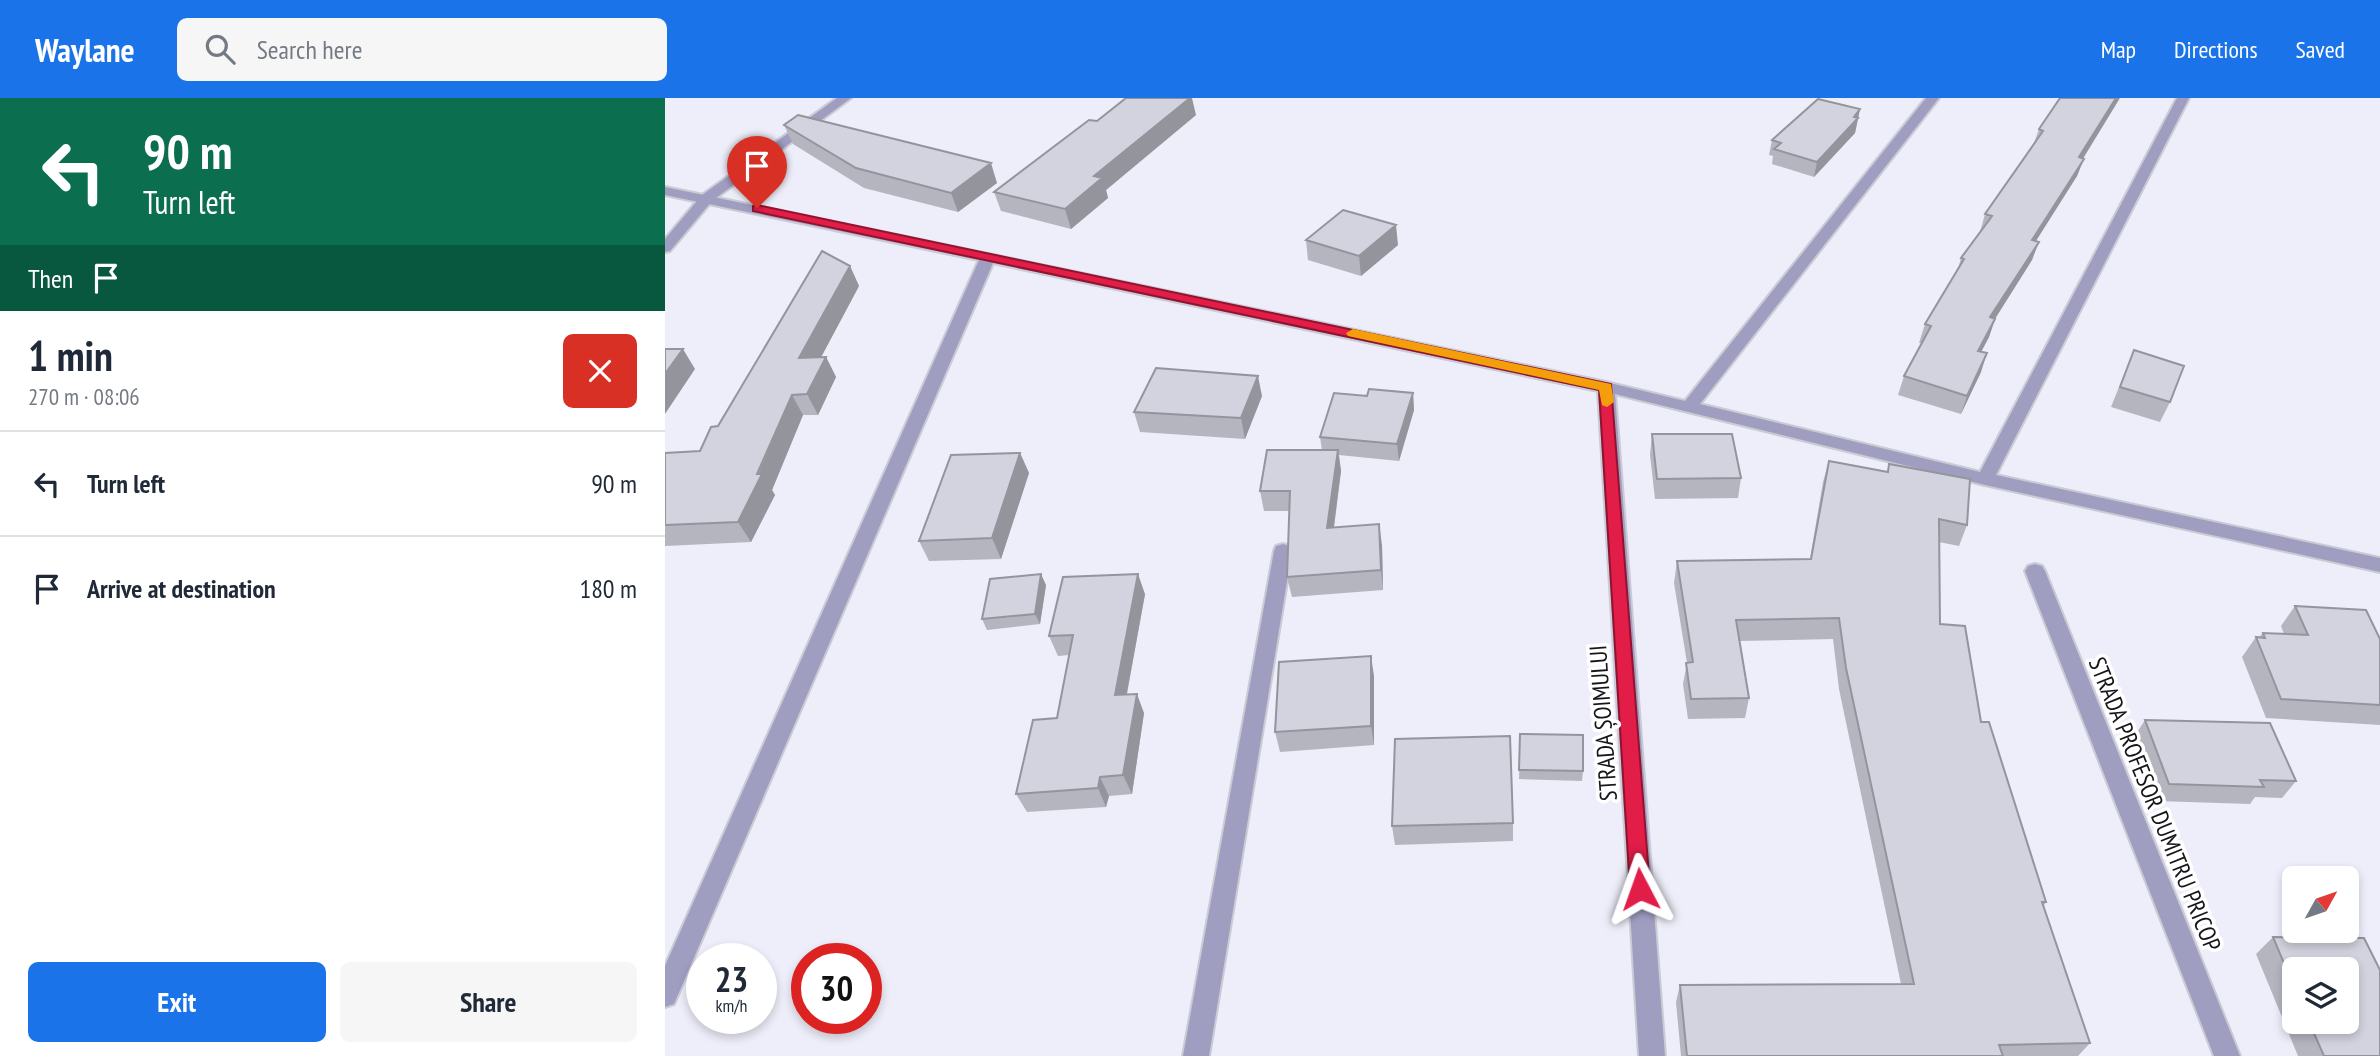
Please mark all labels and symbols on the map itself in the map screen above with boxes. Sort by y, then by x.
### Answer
pin [727,136,787,208]
street label: STRADA ȘOIMULUI [1582,644,1624,802]
street label: STRADA PROFESOR DUMITRU PRICOP [2082,652,2228,956]
position arrow [1603,852,1677,926]
north arrow [2282,866,2359,943]
speed limit sign: 30 [791,943,882,1034]

